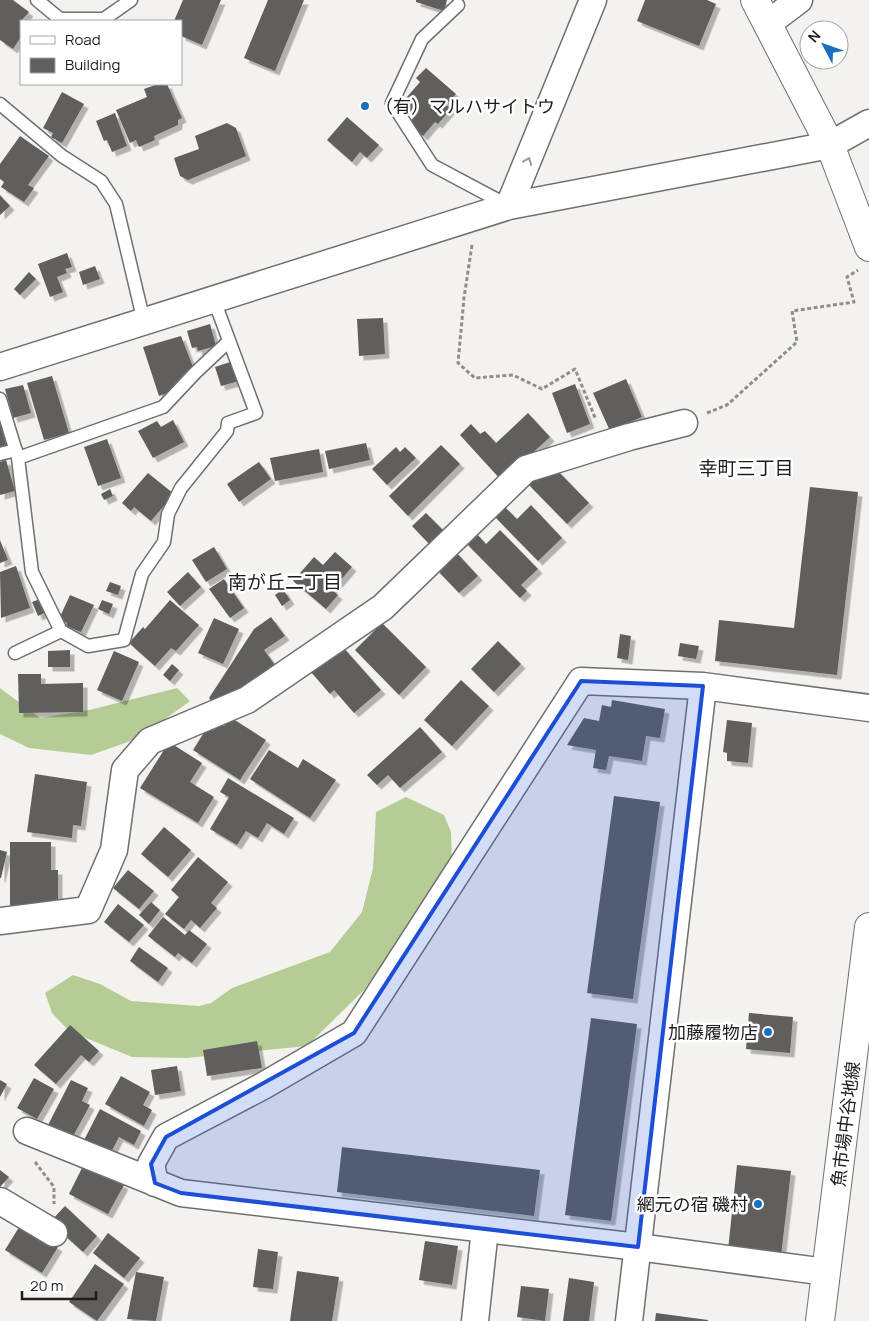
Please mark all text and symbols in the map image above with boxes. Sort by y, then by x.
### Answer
legend [20,20,182,85]
north arrow [799,20,849,70]
text: N [803,26,824,46]
text: Road [65,29,101,50]
text: Building [65,54,120,75]
place label: （有）マルハサイトウ [375,94,555,118]
marker: （有）マルハサイトウ [359,100,371,112]
one-way arrow [521,157,532,166]
district label: 幸町三丁目 [698,455,794,481]
district label: 南が丘二丁目 [228,569,342,595]
place label: 加藤履物店 [668,1020,758,1044]
marker: 加藤履物店 [762,1026,774,1038]
street label: 魚市場中谷地線 [825,1060,865,1188]
place label: 網元の宿 磯村 [636,1192,748,1216]
marker: 網元の宿 磯村 [752,1198,764,1210]
scale bar [22,1268,96,1300]
text: 20 m [30,1275,63,1296]

